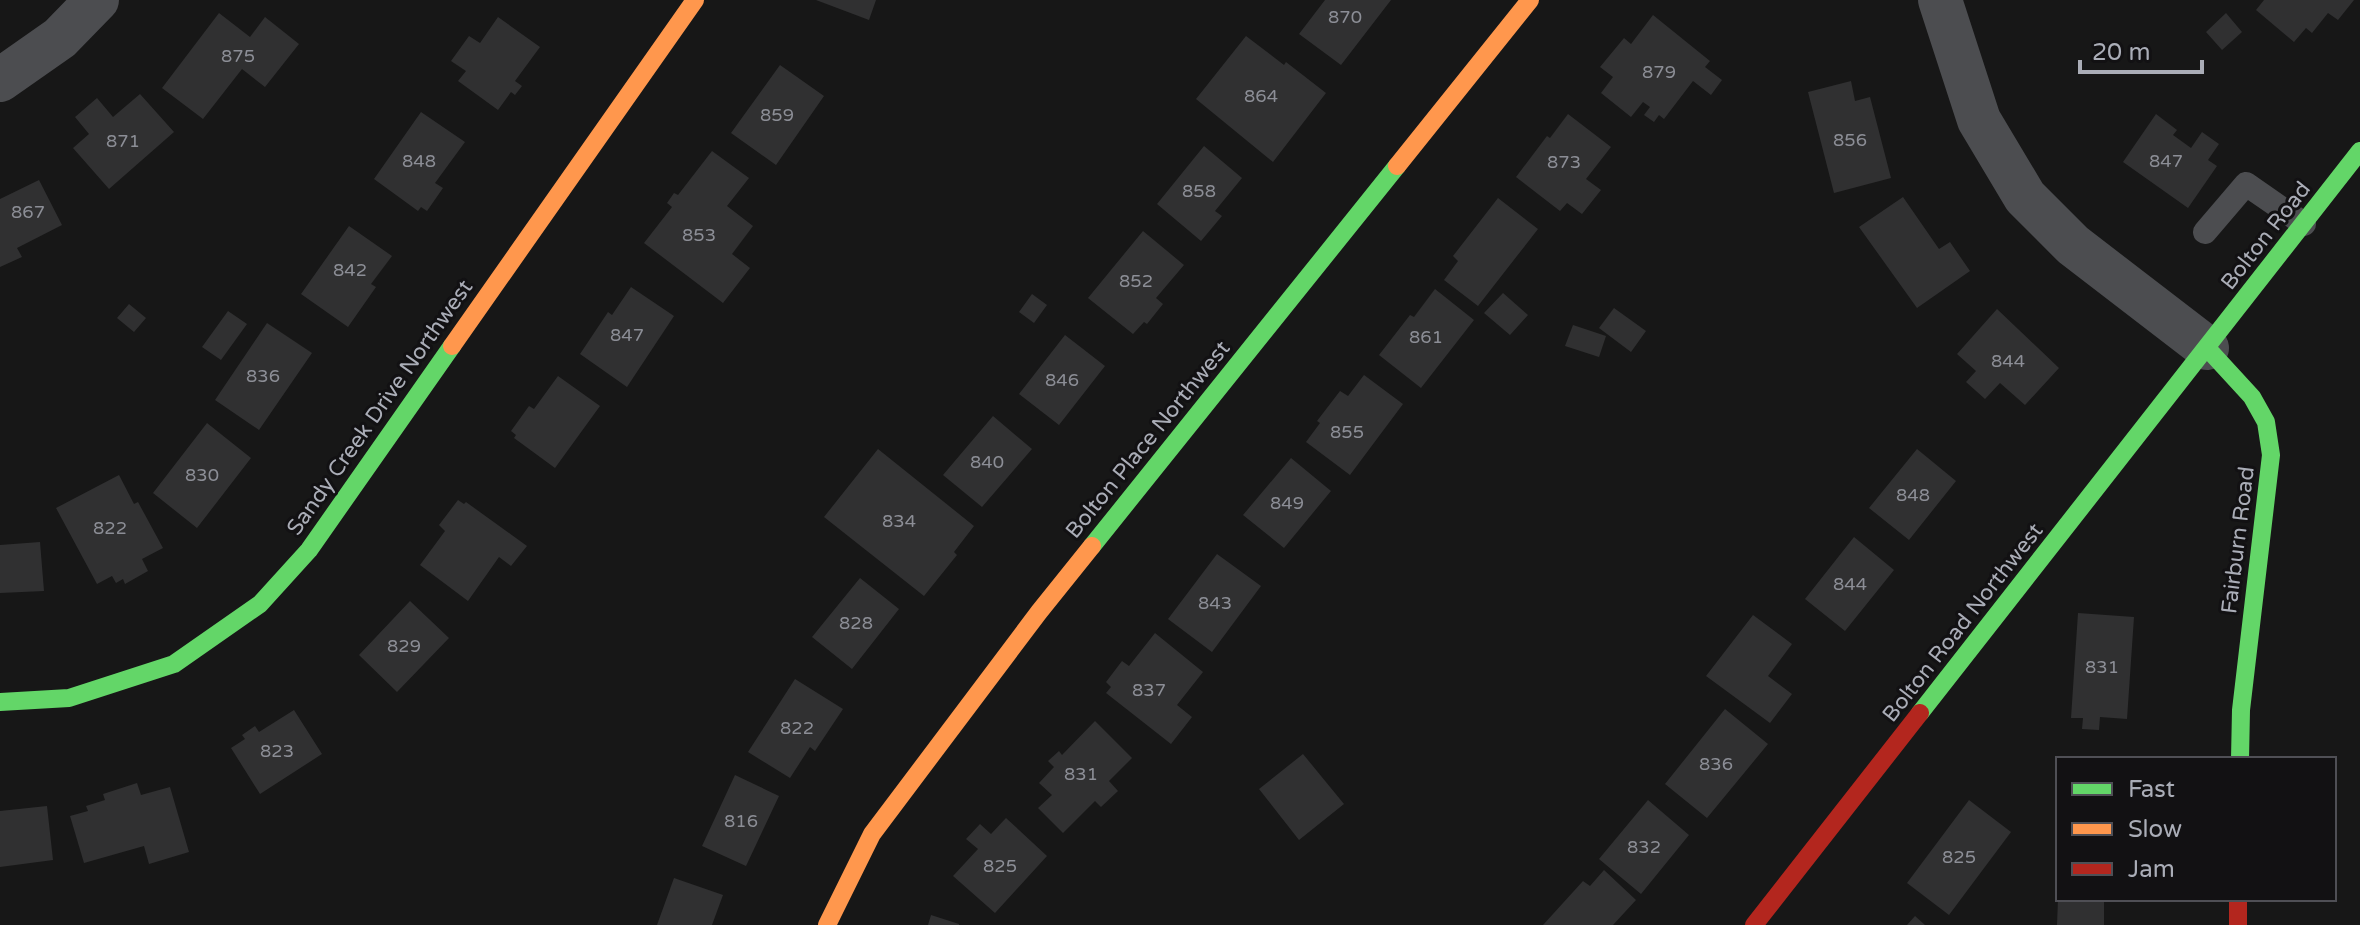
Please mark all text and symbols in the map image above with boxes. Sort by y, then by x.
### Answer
house number: 870 [1328,6,1362,28]
scale bar [2080,24,2202,74]
text: 20 m [2092,38,2150,67]
house number: 875 [221,45,255,67]
house number: 879 [1642,61,1676,83]
house number: 864 [1244,85,1278,107]
house number: 859 [760,104,794,126]
house number: 856 [1833,129,1867,151]
house number: 871 [106,130,140,152]
house number: 848 [402,150,436,172]
house number: 847 [2149,150,2183,172]
house number: 873 [1547,151,1581,173]
street label: Bolton Road [2216,176,2316,295]
house number: 858 [1182,180,1216,202]
house number: 867 [11,201,45,223]
house number: 853 [682,224,716,246]
house number: 842 [333,259,367,281]
house number: 852 [1119,270,1153,292]
street label: Sandy Creek Drive Northwest [281,275,478,540]
house number: 847 [610,324,644,346]
house number: 861 [1409,326,1443,348]
street label: Bolton Place Northwest [1060,336,1235,544]
house number: 844 [1991,350,2025,372]
house number: 836 [246,365,280,387]
house number: 846 [1045,369,1079,391]
house number: 855 [1330,421,1364,443]
house number: 840 [970,451,1004,473]
house number: 830 [185,464,219,486]
street label: Fairburn Road [2216,465,2260,615]
house number: 848 [1896,484,1930,506]
house number: 849 [1270,492,1304,514]
house number: 834 [882,510,916,532]
house number: 822 [93,517,127,539]
street label: Bolton Road Northwest [1877,518,2048,727]
house number: 844 [1833,573,1867,595]
house number: 843 [1198,592,1232,614]
house number: 828 [839,612,873,634]
house number: 829 [387,635,421,657]
house number: 831 [2085,656,2119,678]
house number: 837 [1132,679,1166,701]
house number: 822 [780,717,814,739]
house number: 823 [260,740,294,762]
house number: 836 [1699,753,1733,775]
legend [2056,757,2336,901]
house number: 831 [1064,763,1098,785]
text: Fast [2128,775,2175,804]
house number: 816 [724,810,758,832]
text: Slow [2128,815,2182,844]
house number: 832 [1627,836,1661,858]
house number: 825 [1942,846,1976,868]
house number: 825 [983,855,1017,877]
text: Jam [2128,855,2175,884]

